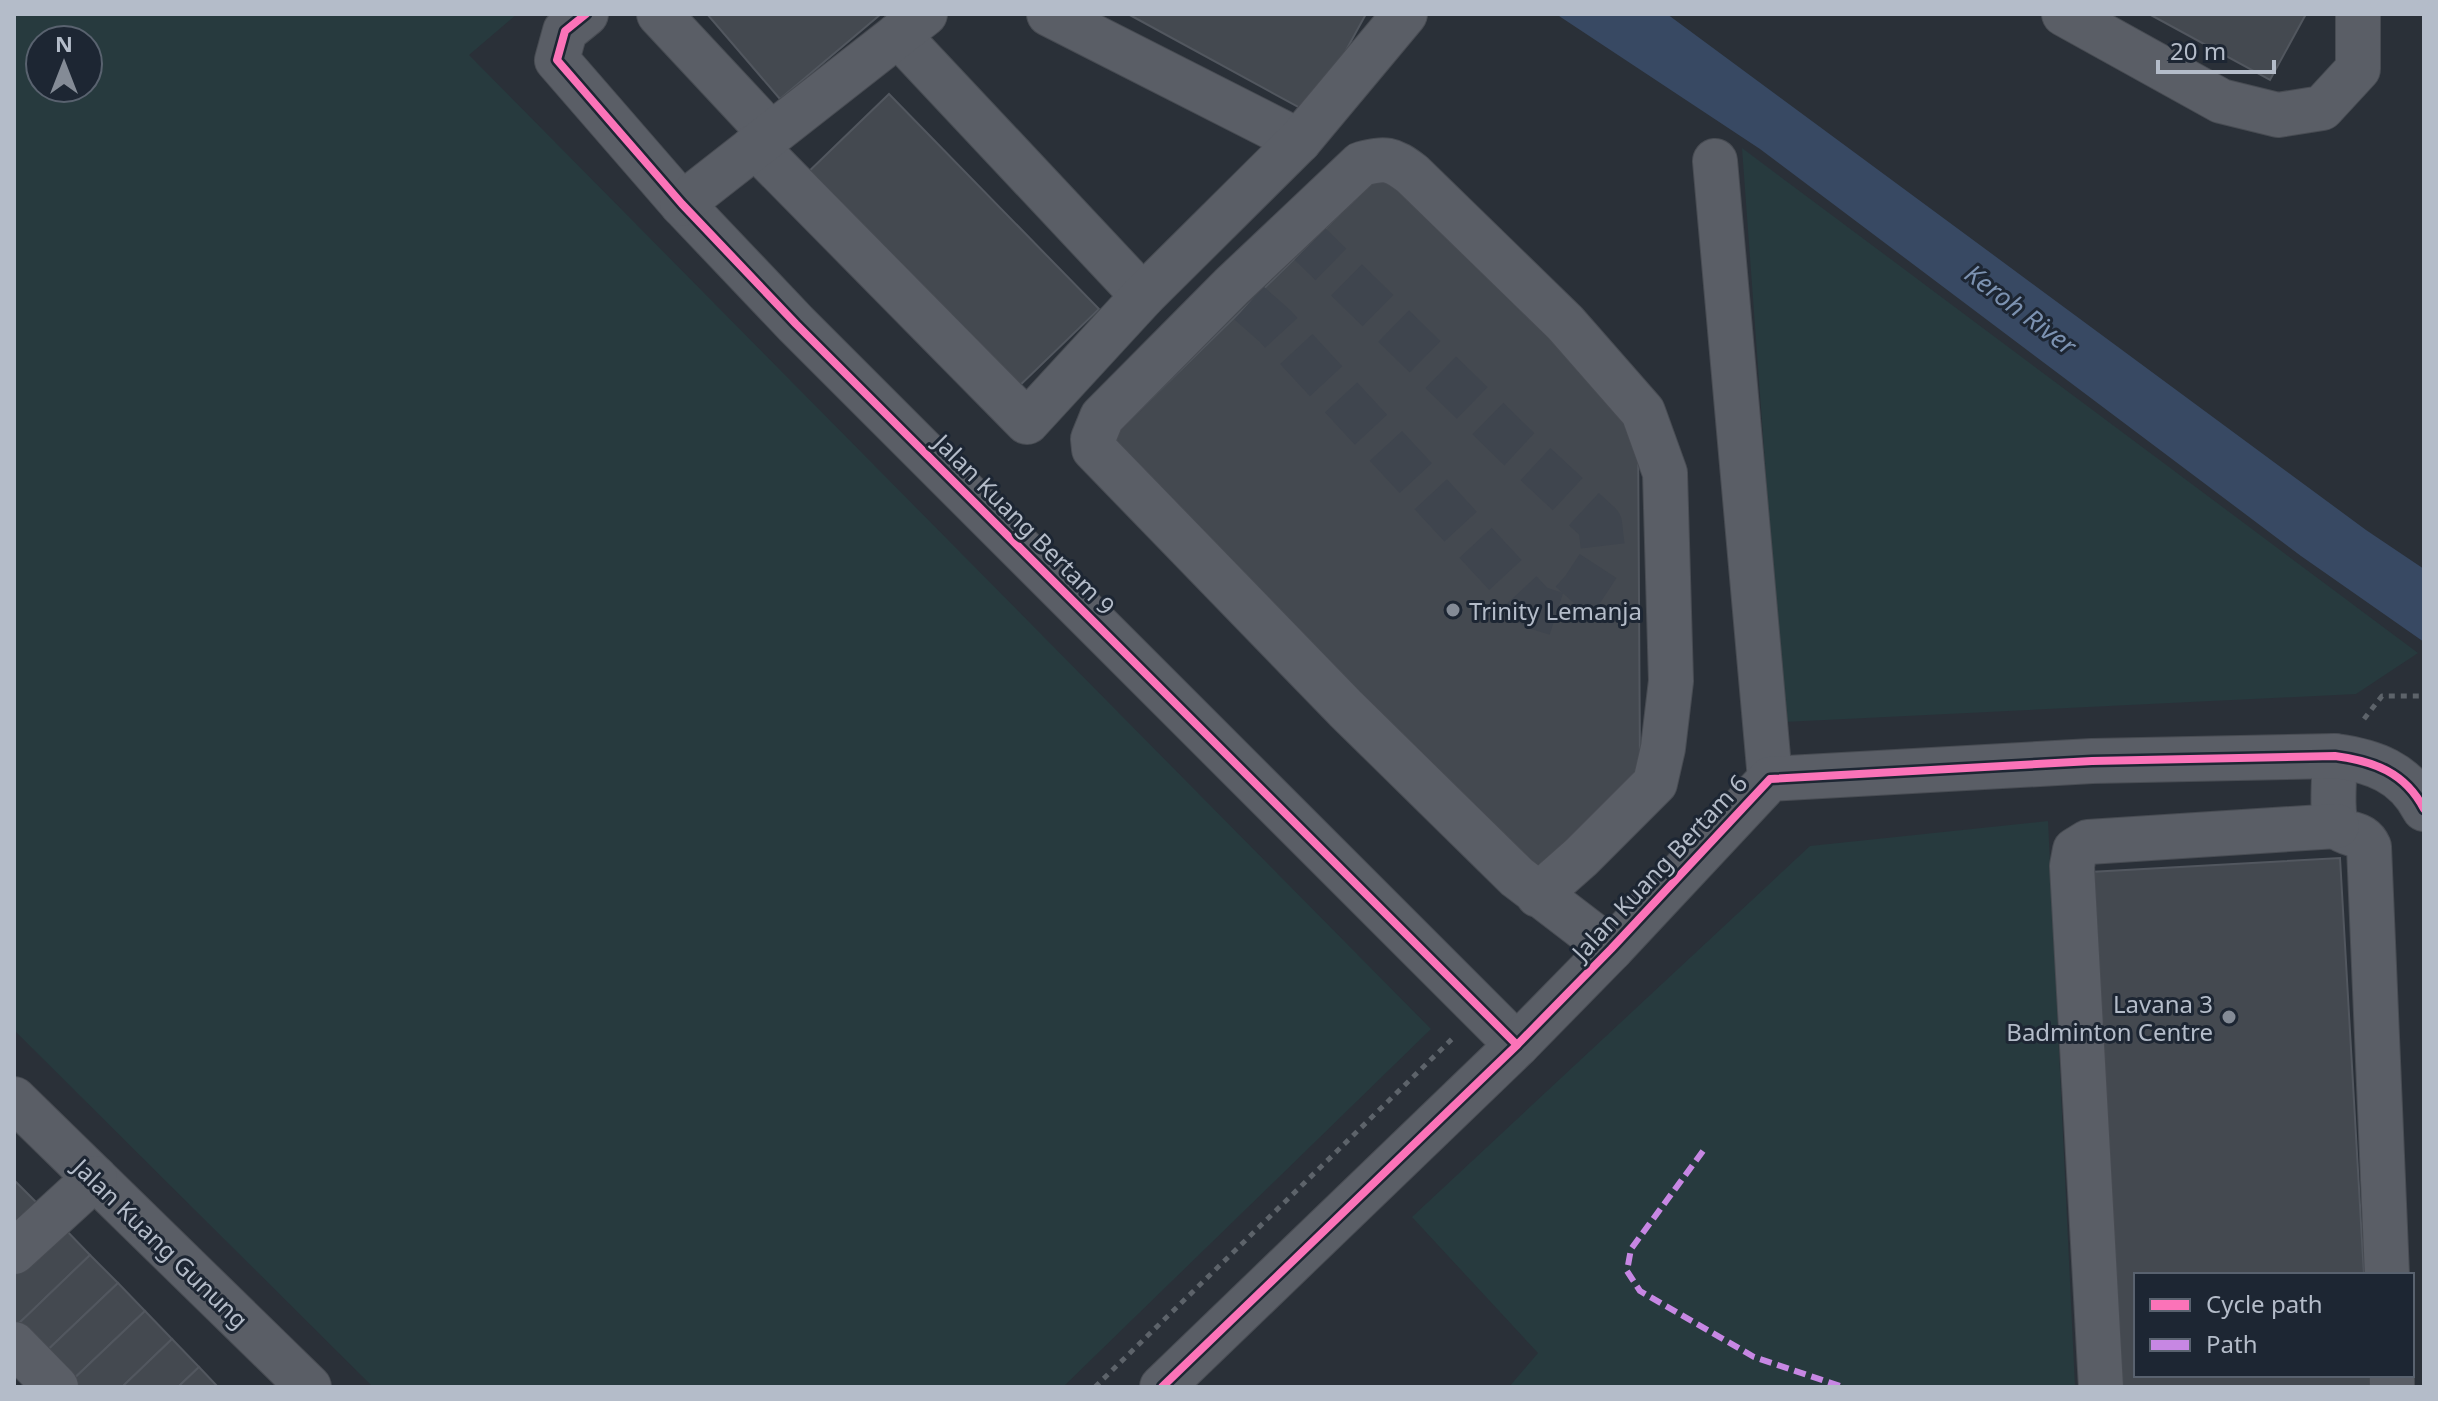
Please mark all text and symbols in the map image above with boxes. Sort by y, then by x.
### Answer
north arrow [24,24,104,104]
scale bar [2158,24,2274,74]
text: N [55,28,73,58]
text: 20 m [2170,34,2226,67]
water label: Keroh River [1958,255,2085,364]
street label: Jalan Kuang Bertam 9 [926,425,1123,622]
place label: Trinity Lemanja [1469,594,1642,627]
marker: Trinity Lemanja [1444,601,1462,619]
street label: Jalan Kuang Bertam 6 [1563,767,1754,969]
place label: Lavana 3 Badminton Centre [2006,987,2213,1048]
marker: Lavana 3 Badminton Centre [2220,1008,2238,1026]
street label: Jalan Kuang Gunung [65,1149,256,1335]
legend [2134,1273,2414,1377]
text: Cycle path [2206,1287,2323,1320]
text: Path [2206,1327,2257,1360]

